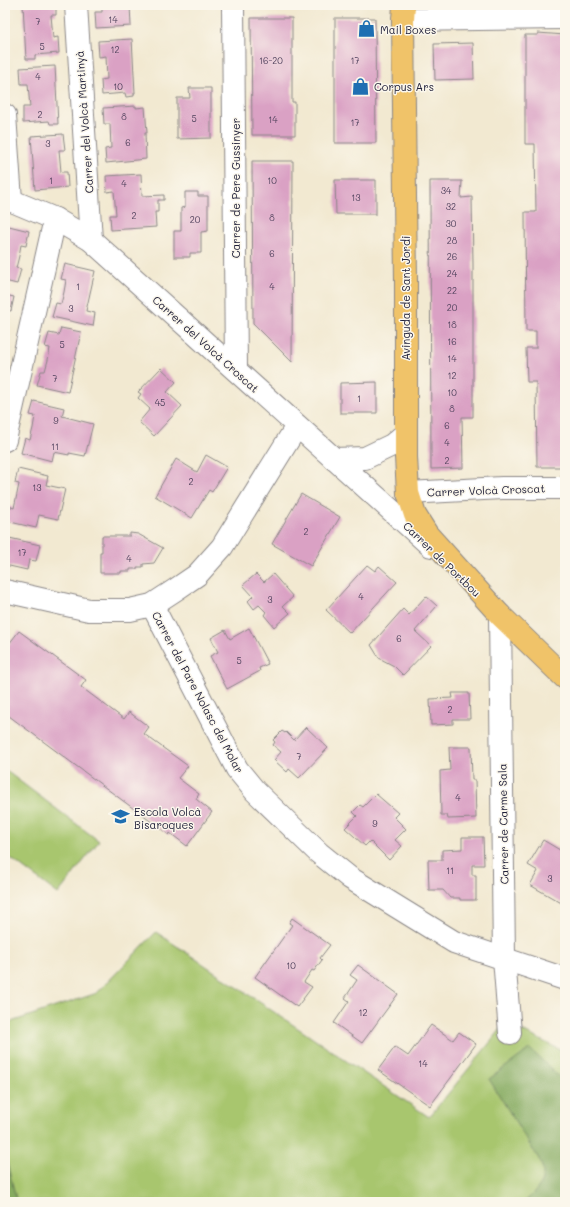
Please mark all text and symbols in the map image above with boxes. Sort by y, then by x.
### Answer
house number: 14 [108,14,118,25]
house number: 7 [35,16,41,27]
shop icon: Mail Boxes [357,19,377,39]
place label: Mail Boxes [380,22,436,37]
house number: 5 [39,41,45,52]
house number: 12 [110,44,120,55]
street label: Carrer del Volcà Martinyà [72,50,96,194]
house number: 16-20 [259,55,283,66]
house number: 17 [350,55,360,66]
house number: 4 [35,71,41,82]
shop icon: Corpus Ars [351,76,371,96]
place label: Corpus Ars [374,79,434,94]
house number: 10 [113,81,123,92]
house number: 2 [37,109,43,120]
house number: 8 [121,111,127,122]
house number: 5 [191,113,197,124]
house number: 14 [268,114,278,125]
house number: 17 [350,117,360,128]
street label: Carrer de Pere Gussinyer [228,118,243,258]
house number: 6 [125,137,131,148]
house number: 3 [45,138,51,149]
house number: 1 [49,175,53,186]
house number: 10 [267,175,277,186]
house number: 4 [121,178,127,189]
house number: 34 [441,185,452,196]
house number: 13 [351,192,361,203]
house number: 32 [446,201,456,212]
house number: 2 [131,210,137,221]
house number: 8 [269,212,275,223]
house number: 20 [190,214,201,225]
house number: 30 [446,218,457,229]
house number: 28 [447,235,458,246]
street label: Avinguda de Sant Jordi [398,236,413,360]
house number: 6 [269,248,275,259]
house number: 26 [447,251,457,262]
house number: 24 [447,268,458,279]
house number: 1 [76,281,80,292]
house number: 4 [269,281,275,292]
house number: 22 [447,285,457,296]
street label: Carrer del Volcà Croscat [150,292,263,396]
house number: 20 [447,302,458,313]
house number: 3 [68,303,74,314]
house number: 18 [447,319,457,330]
house number: 16 [447,336,457,347]
house number: 5 [59,339,65,350]
house number: 14 [447,353,457,364]
house number: 12 [447,370,457,381]
house number: 7 [52,373,58,384]
house number: 10 [447,387,457,398]
house number: 1 [357,393,361,404]
house number: 45 [155,397,165,408]
house number: 8 [449,403,455,414]
house number: 9 [53,415,59,426]
house number: 6 [444,420,450,431]
house number: 4 [444,437,450,448]
house number: 11 [51,441,59,452]
house number: 2 [444,455,450,466]
house number: 2 [188,476,194,487]
street label: Carrer Volcà Croscat [427,480,545,500]
house number: 13 [32,482,42,493]
street label: Carrer de Portbou [400,518,484,600]
house number: 2 [303,526,309,537]
house number: 17 [17,547,27,558]
house number: 4 [126,553,132,564]
house number: 4 [358,591,364,602]
house number: 3 [267,594,273,605]
street label: Carrer del Pare Nolasc del Molar [149,608,247,776]
house number: 6 [396,633,402,644]
house number: 5 [236,655,242,666]
house number: 2 [447,704,453,715]
house number: 7 [296,751,302,762]
street label: Carrer de Carme Sala [494,763,512,885]
house number: 4 [455,792,461,803]
place label: Escola Volcà Bisaroques [134,804,202,832]
school or university icon: Escola Volcà Bisaroques [111,807,131,827]
house number: 9 [372,818,378,829]
house number: 11 [446,865,454,876]
house number: 3 [547,873,553,884]
house number: 10 [286,960,296,971]
house number: 12 [358,1007,368,1018]
house number: 14 [418,1058,428,1069]

